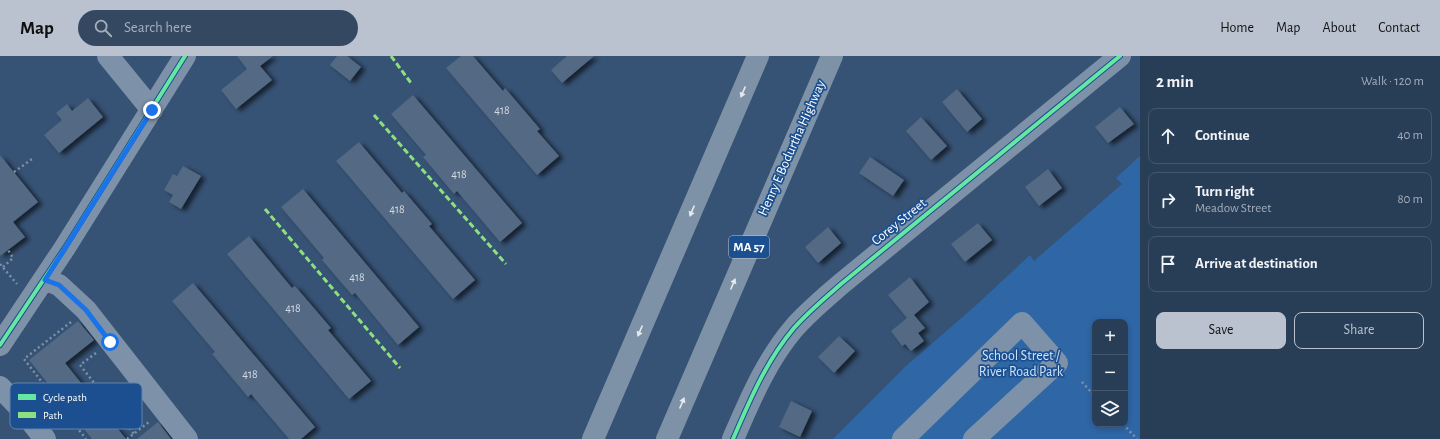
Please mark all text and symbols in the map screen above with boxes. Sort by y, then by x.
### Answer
search box [78,10,358,46]
icon: search [92,17,114,39]
text: Map [20,19,54,38]
text: Search here [124,20,192,35]
text: Home [1220,21,1254,35]
text: Map [1276,21,1300,35]
text: About [1322,21,1356,35]
text: Contact [1378,21,1420,35]
text: 2 min [1156,73,1194,90]
text: Walk · 120 m [1361,75,1424,88]
street label: Henry E Bodurtha Highway [756,78,828,218]
one-way arrow [740,86,746,97]
route end [143,101,161,119]
house number: 418 [494,104,510,116]
icon: ahead [1157,125,1179,147]
text: Continue [1195,128,1250,143]
text: 40 m [1397,129,1423,142]
house number: 418 [451,168,467,180]
text: Turn right [1195,184,1254,199]
icon: right [1157,189,1179,211]
text: 80 m [1397,193,1423,206]
street label: Corey Street [869,195,929,248]
text: Meadow Street [1195,202,1271,215]
house number: 418 [389,203,405,215]
one-way arrow [688,206,694,218]
road number: MA 57 [729,236,769,258]
icon: arrive [1157,253,1179,275]
text: Arrive at destination [1195,256,1318,271]
house number: 418 [349,271,365,283]
one-way arrow [731,277,737,289]
house number: 418 [285,302,301,314]
button: Save [1156,312,1286,349]
button: Share [1294,312,1424,349]
map controls [1092,319,1128,427]
button: + [1092,319,1128,355]
one-way arrow [637,325,643,336]
route start [101,333,119,351]
park label: School Street / River Road Park [979,349,1064,379]
button: − [1092,355,1128,391]
house number: 418 [242,368,258,380]
legend [10,383,142,429]
button: layers [1092,391,1128,427]
text: Cycle path [43,392,87,403]
one-way arrow [679,398,685,409]
text: Path [43,410,63,421]

